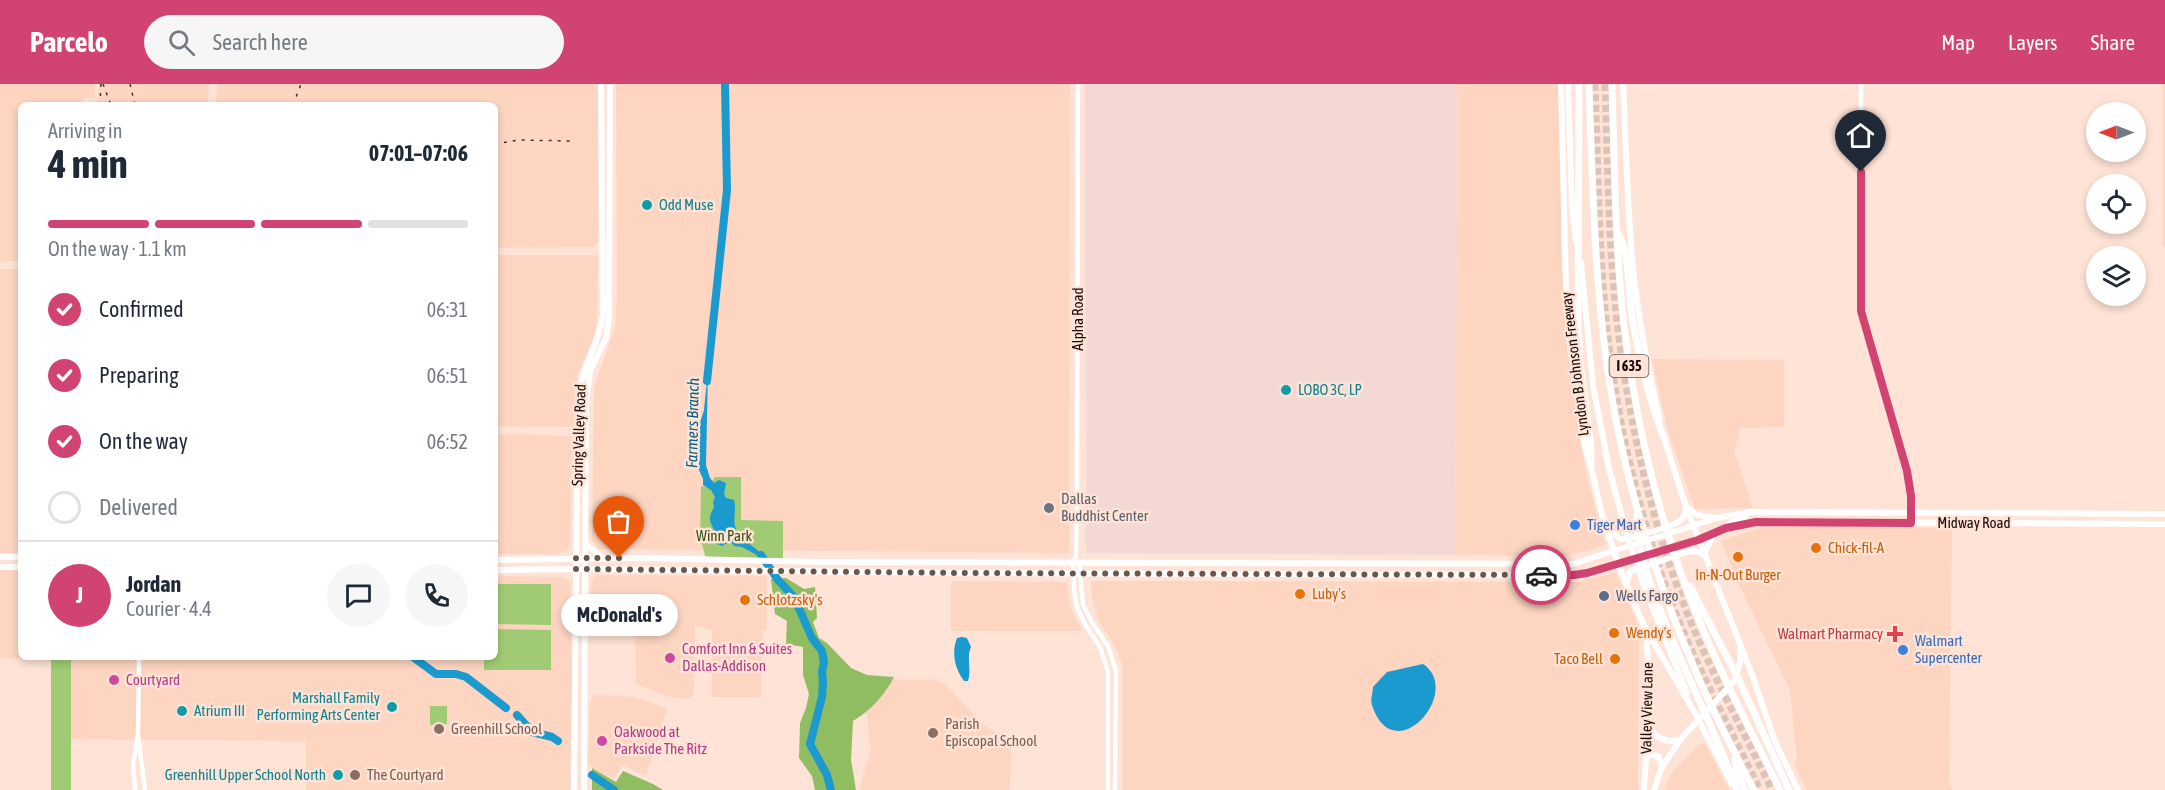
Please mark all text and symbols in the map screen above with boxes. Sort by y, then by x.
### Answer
search box [144,15,564,69]
text: Parcelo [30,26,108,58]
icon: search [165,26,198,59]
text: Search here [213,29,308,55]
text: Map [1941,30,1975,54]
text: Layers [2008,30,2058,54]
text: Share [2091,30,2135,54]
north arrow [2086,102,2146,162]
map controls [2086,102,2146,306]
pin [1835,110,1886,172]
text: Arriving in [48,119,122,142]
icon: home [1844,119,1877,152]
text: 07:01–07:06 [369,140,468,166]
text: 4 min [48,142,128,186]
button: locate [2086,174,2146,234]
place label: Odd Muse [659,196,714,213]
marker: Odd Muse [640,198,654,212]
text: On the way · 1.1 km [48,237,187,260]
button: layers [2086,246,2146,306]
street label: Alpha Road [1069,287,1086,351]
street label: Lyndon B Johnson Freeway [1557,291,1592,437]
icon: check [48,293,81,326]
text: Confirmed [99,296,184,322]
text: 06:31 [427,298,468,321]
road number: I 635 [1610,355,1648,377]
icon: check [48,359,81,392]
text: Preparing [99,362,179,388]
text: 06:51 [427,364,468,387]
water label: Farmers Branch [682,377,702,468]
place label: LOBO 3C, LP [1298,381,1362,398]
marker: LOBO 3C, LP [1279,383,1293,397]
street label: Spring Valley Road [568,384,589,486]
icon: check [48,425,81,458]
text: On the way [99,428,188,454]
text: 06:52 [427,430,468,453]
place label: Dallas Buddhist Center [1061,490,1149,524]
text: Delivered [99,494,178,520]
pin [593,496,644,558]
marker: Dallas Buddhist Center [1042,501,1056,515]
icon: bag [602,505,635,538]
street label: Midway Road [1937,514,2011,531]
place label: Tiger Mart [1587,516,1642,533]
marker: Tiger Mart [1568,518,1582,532]
park label: Winn Park [696,527,752,544]
place label: Chick-fil-A [1828,539,1885,556]
marker: Chick-fil-A [1809,541,1823,555]
courier [1511,545,1571,605]
marker: In-N-Out Burger [1731,550,1745,564]
icon: car [1525,559,1558,592]
button: chat [327,564,390,627]
button: phone [405,564,468,627]
place label: In-N-Out Burger [1695,566,1781,583]
text: Jordan [126,571,181,597]
text: J [76,582,83,608]
place label: Luby's [1312,585,1346,602]
marker: Luby's [1293,587,1307,601]
place label: Wells Fargo [1616,587,1678,604]
marker: Wells Fargo [1597,589,1611,603]
place label: Schlotzsky's [757,591,823,608]
marker: Schlotzsky's [738,593,752,607]
callout: McDonald's [560,594,678,636]
text: Courier · 4.4 [126,597,212,620]
text: McDonald's [577,603,662,626]
place label: Wendy's [1626,624,1672,641]
place label: Walmart Pharmacy [1778,625,1883,642]
marker: Wendy's [1607,626,1621,640]
marker: Walmart Pharmacy [1888,627,1902,641]
place label: Walmart Supercenter [1915,632,1983,666]
place label: Comfort Inn & Suites Dallas-Addison [682,640,792,674]
marker: Walmart Supercenter [1896,643,1910,657]
place label: Taco Bell [1554,650,1603,667]
marker: Comfort Inn & Suites Dallas-Addison [663,651,677,665]
marker: Taco Bell [1608,652,1622,666]
street label: Valley View Lane [1637,662,1656,754]
place label: Courtyard [126,671,180,688]
marker: Courtyard [107,673,121,687]
place label: Marshall Family Performing Arts Center [257,689,381,723]
marker: Marshall Family Performing Arts Center [385,700,399,714]
place label: Atrium III [194,702,245,719]
marker: Atrium III [175,704,189,718]
place label: Parish Episcopal School [945,715,1037,749]
place label: Greenhill School [451,720,542,737]
marker: Greenhill School [432,722,446,736]
place label: Oakwood at Parkside The Ritz [614,723,707,757]
marker: Parish Episcopal School [926,726,940,740]
marker: Oakwood at Parkside The Ritz [595,734,609,748]
place label: Greenhill Upper School North [165,766,326,783]
place label: The Courtyard [367,766,444,783]
marker: Greenhill Upper School North [331,768,345,782]
marker: The Courtyard [348,768,362,782]

